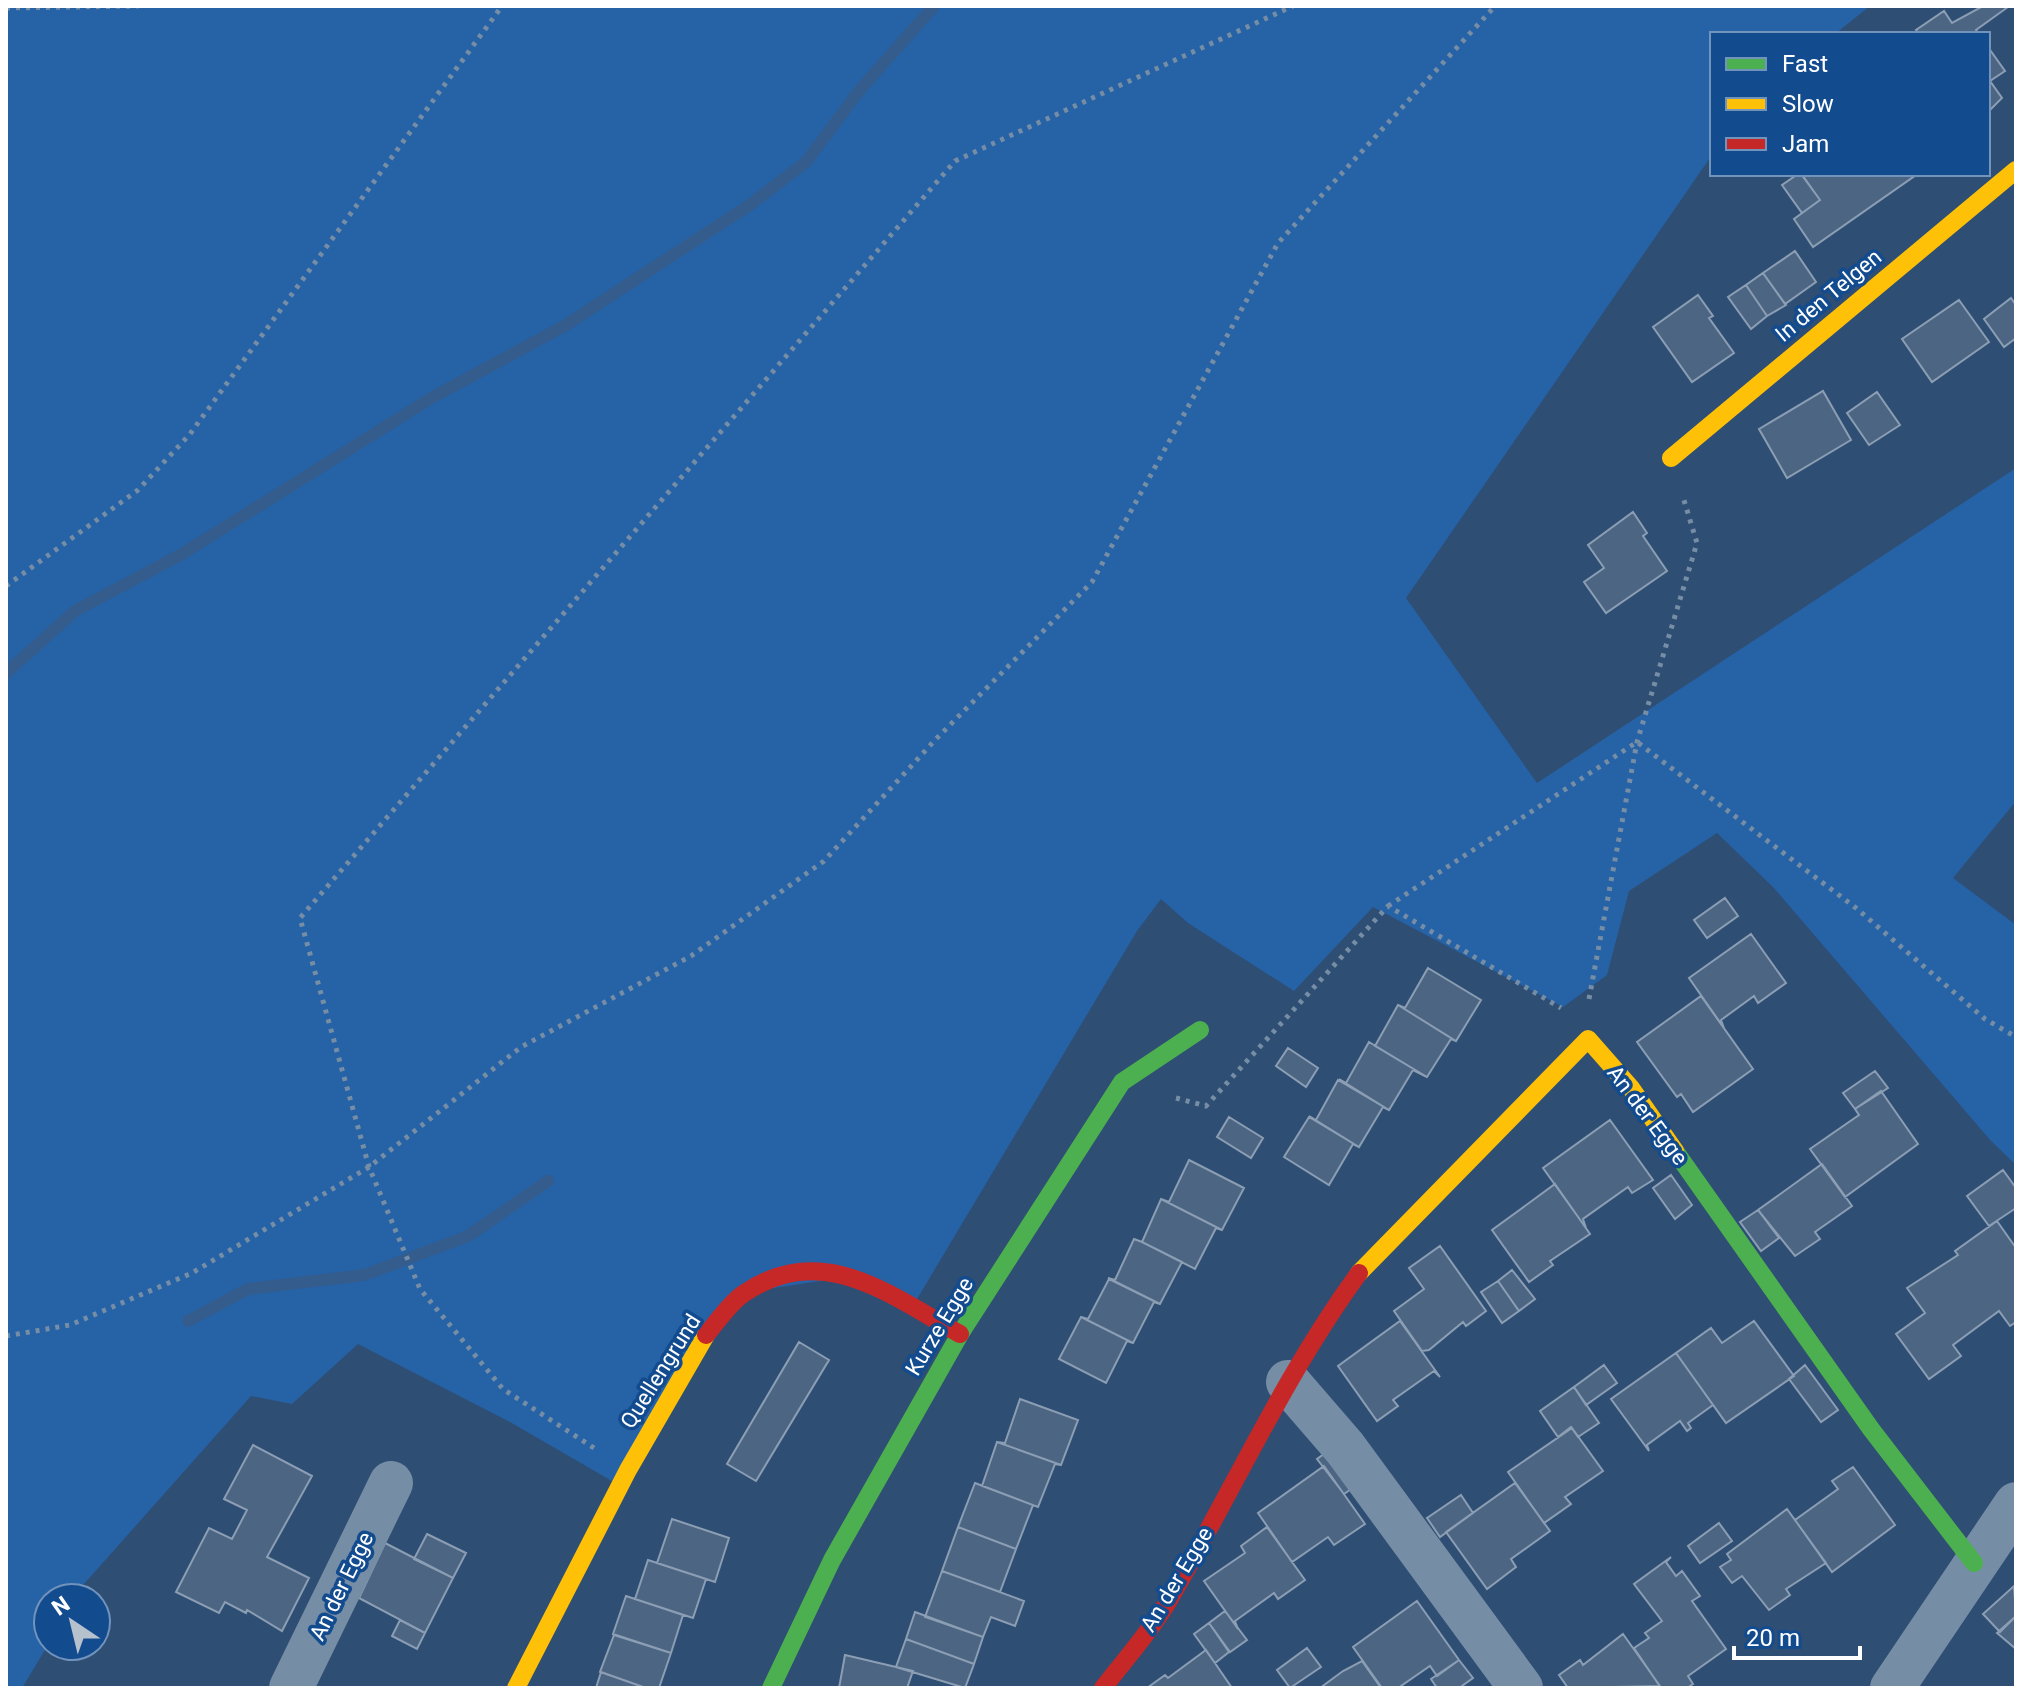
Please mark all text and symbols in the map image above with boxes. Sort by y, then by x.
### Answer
legend [1710,32,1990,176]
text: Fast [1782,50,1828,78]
text: Slow [1782,90,1834,118]
text: Jam [1782,130,1829,158]
street label: In den Telgen [1770,244,1886,347]
street label: An der Egge [1602,1061,1693,1170]
street label: Kurze Egge [900,1273,978,1380]
street label: Quellengrund [615,1310,705,1433]
street label: An der Egge [1135,1522,1217,1636]
street label: An der Egge [304,1528,378,1645]
north arrow [32,1582,112,1662]
text: N [47,1591,74,1621]
scale bar [1734,1610,1860,1660]
text: 20 m [1746,1624,1800,1652]

